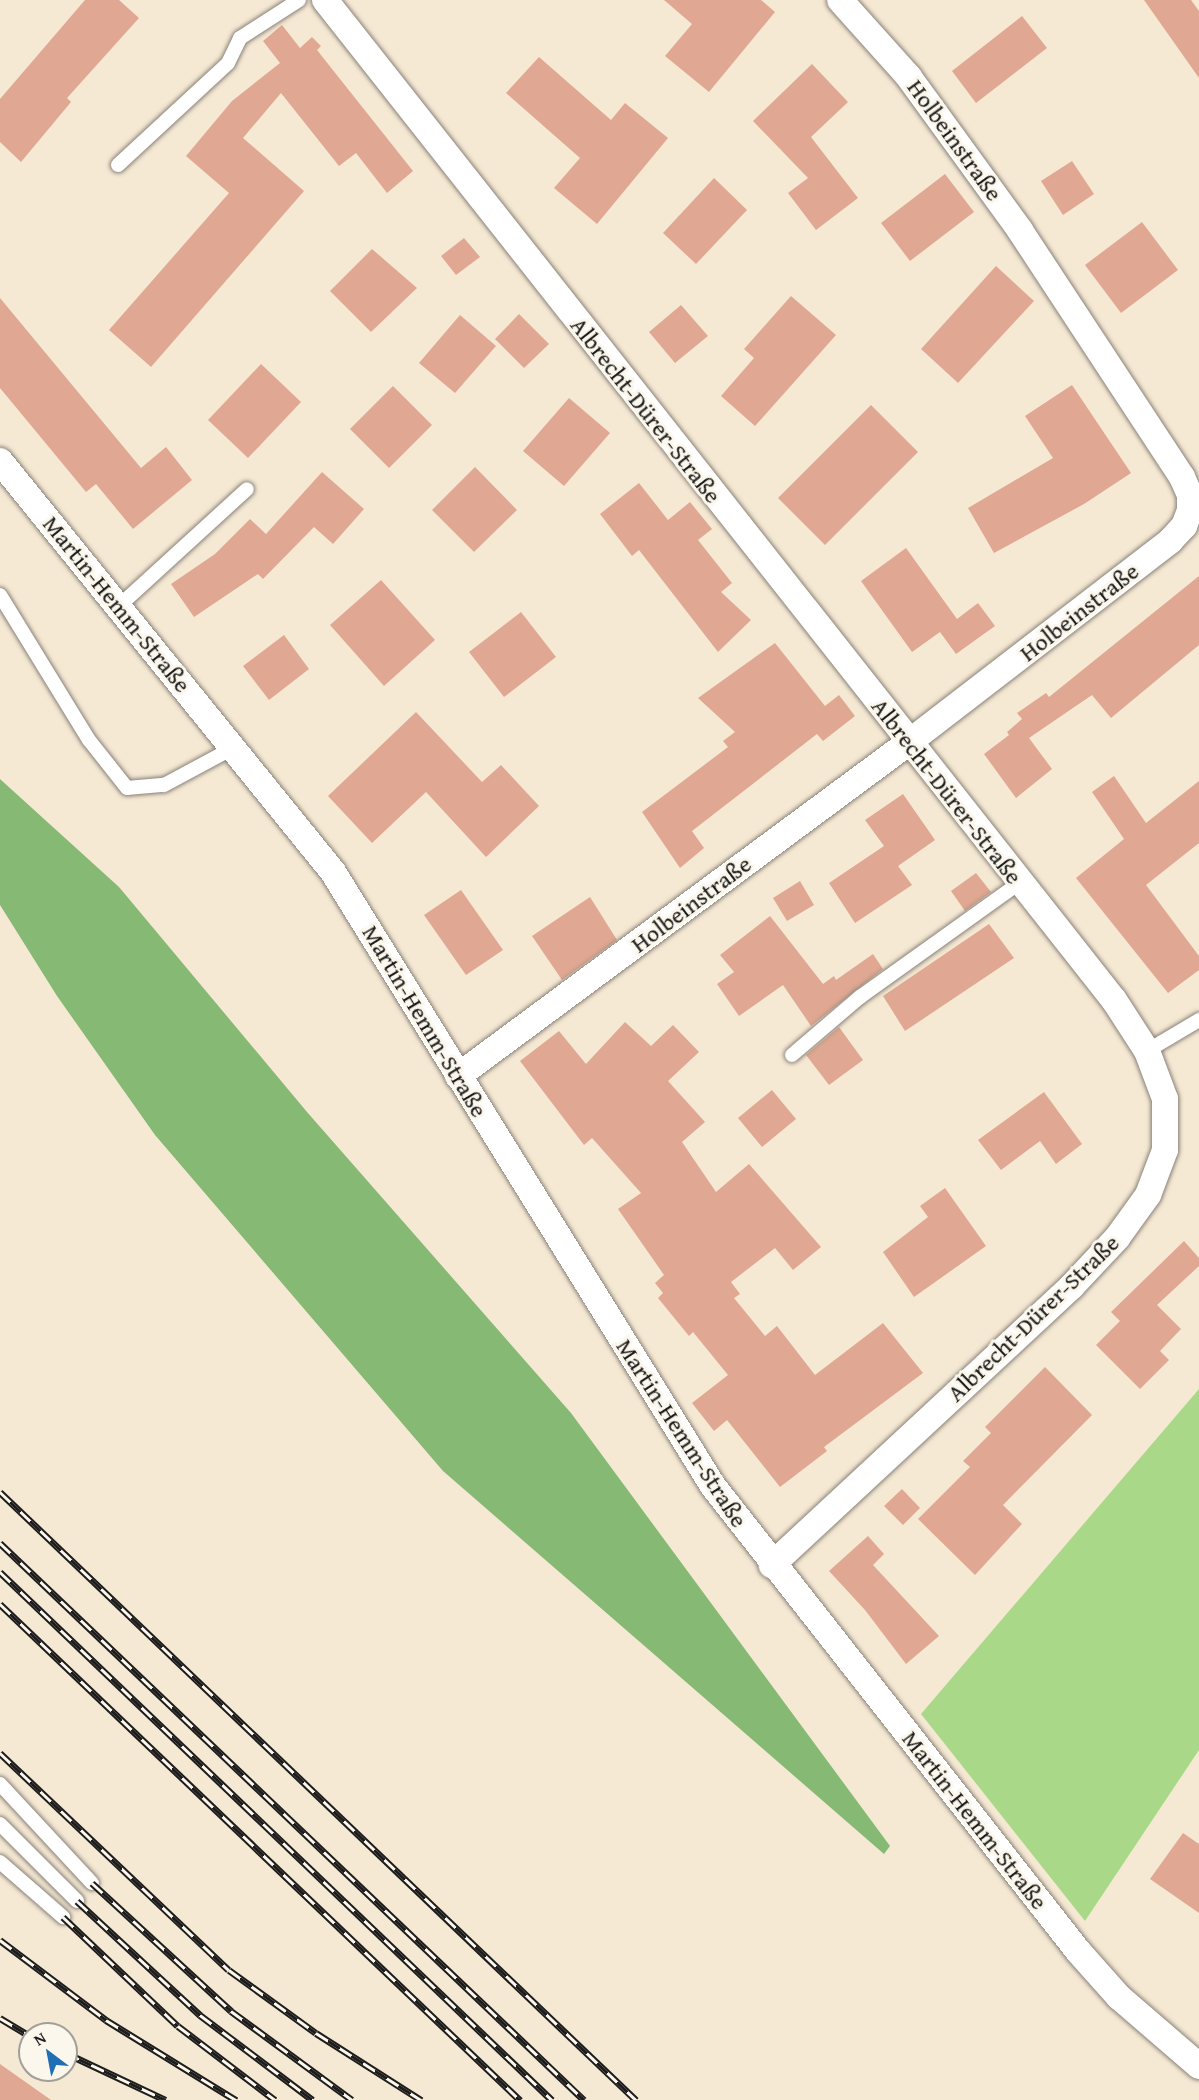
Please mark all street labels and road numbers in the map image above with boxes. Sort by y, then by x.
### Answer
street label: Holbeinstraße [901,74,1009,206]
street label: Albrecht-Dürer-Straße [564,311,728,509]
street label: Martin-Hemm-Straße [37,510,197,698]
street label: Holbeinstraße [1014,557,1144,667]
street label: Albrecht-Dürer-Straße [865,692,1029,890]
street label: Holbeinstraße [625,849,757,959]
street label: Martin-Hemm-Straße [356,920,494,1122]
street label: Albrecht-Dürer-Straße [941,1228,1125,1408]
street label: Martin-Hemm-Straße [610,1333,754,1533]
street label: Martin-Hemm-Straße [896,1725,1054,1915]

